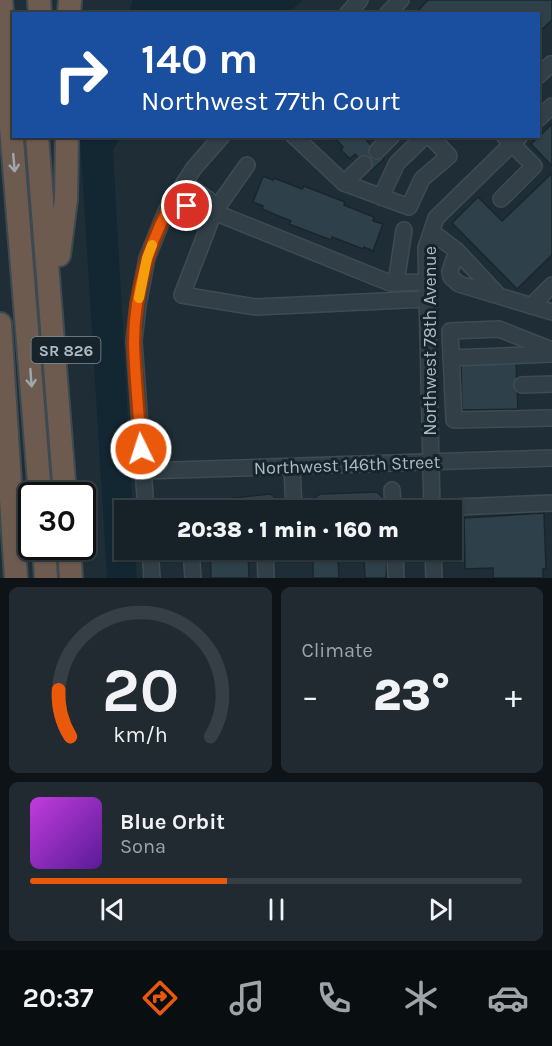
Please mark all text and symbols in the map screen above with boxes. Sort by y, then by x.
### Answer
text: 140 m [141,34,258,84]
icon: right [42,36,120,114]
text: Northwest 77th Court [141,85,400,117]
one-way arrow [9,153,20,172]
pin [161,180,212,231]
icon: arrive [170,189,203,222]
street label: Northwest 78th Avenue [419,246,441,436]
road number: SR 826 [32,337,100,363]
one-way arrow [26,368,37,388]
position arrow [109,417,173,481]
street label: Northwest 146th Street [253,451,441,479]
speed limit sign: 30 [18,482,96,560]
text: 20:38 · 1 min · 160 m [177,517,399,543]
text: Climate [302,639,373,662]
text: 20 [102,654,179,727]
text: 23° [373,669,451,721]
text: − [302,677,319,715]
text: + [505,677,522,715]
text: km/h [113,722,167,747]
text: Blue Orbit [120,809,225,835]
text: Sona [120,835,166,858]
icon: previous [96,893,129,926]
icon: pause [260,893,293,926]
icon: next [424,893,457,926]
icon: directions [139,977,181,1019]
icon: music [226,977,268,1019]
icon: phone [313,977,355,1019]
icon: climate [400,977,442,1019]
icon: car [487,977,529,1019]
text: 20:37 [23,982,94,1014]

